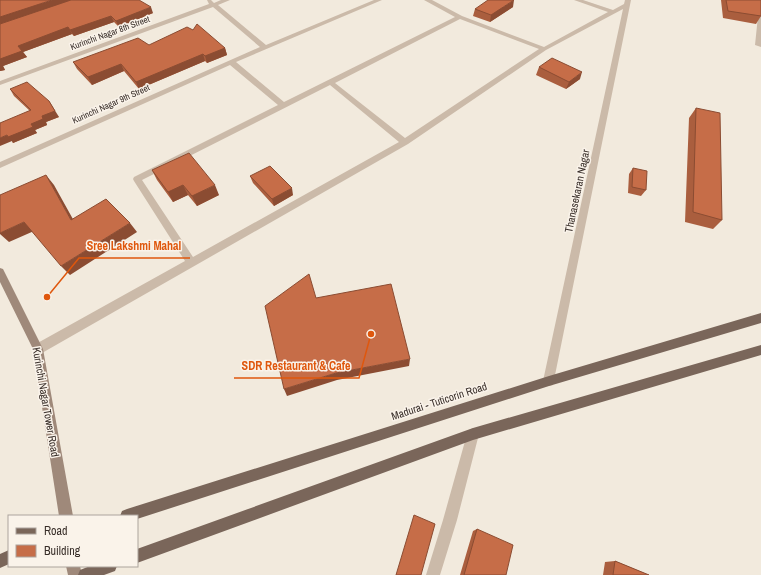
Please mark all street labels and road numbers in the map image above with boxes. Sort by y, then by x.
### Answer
street label: Kurinchi Nagar 8th Street [69,13,151,53]
street label: Kurinchi Nagar 9th Street [70,81,152,127]
street label: Thanasekaran Nagar [561,148,593,234]
street label: Kurinchi Nagar Tower Road [29,346,63,458]
street label: Madurai - Tuticorin Road [389,379,489,423]

